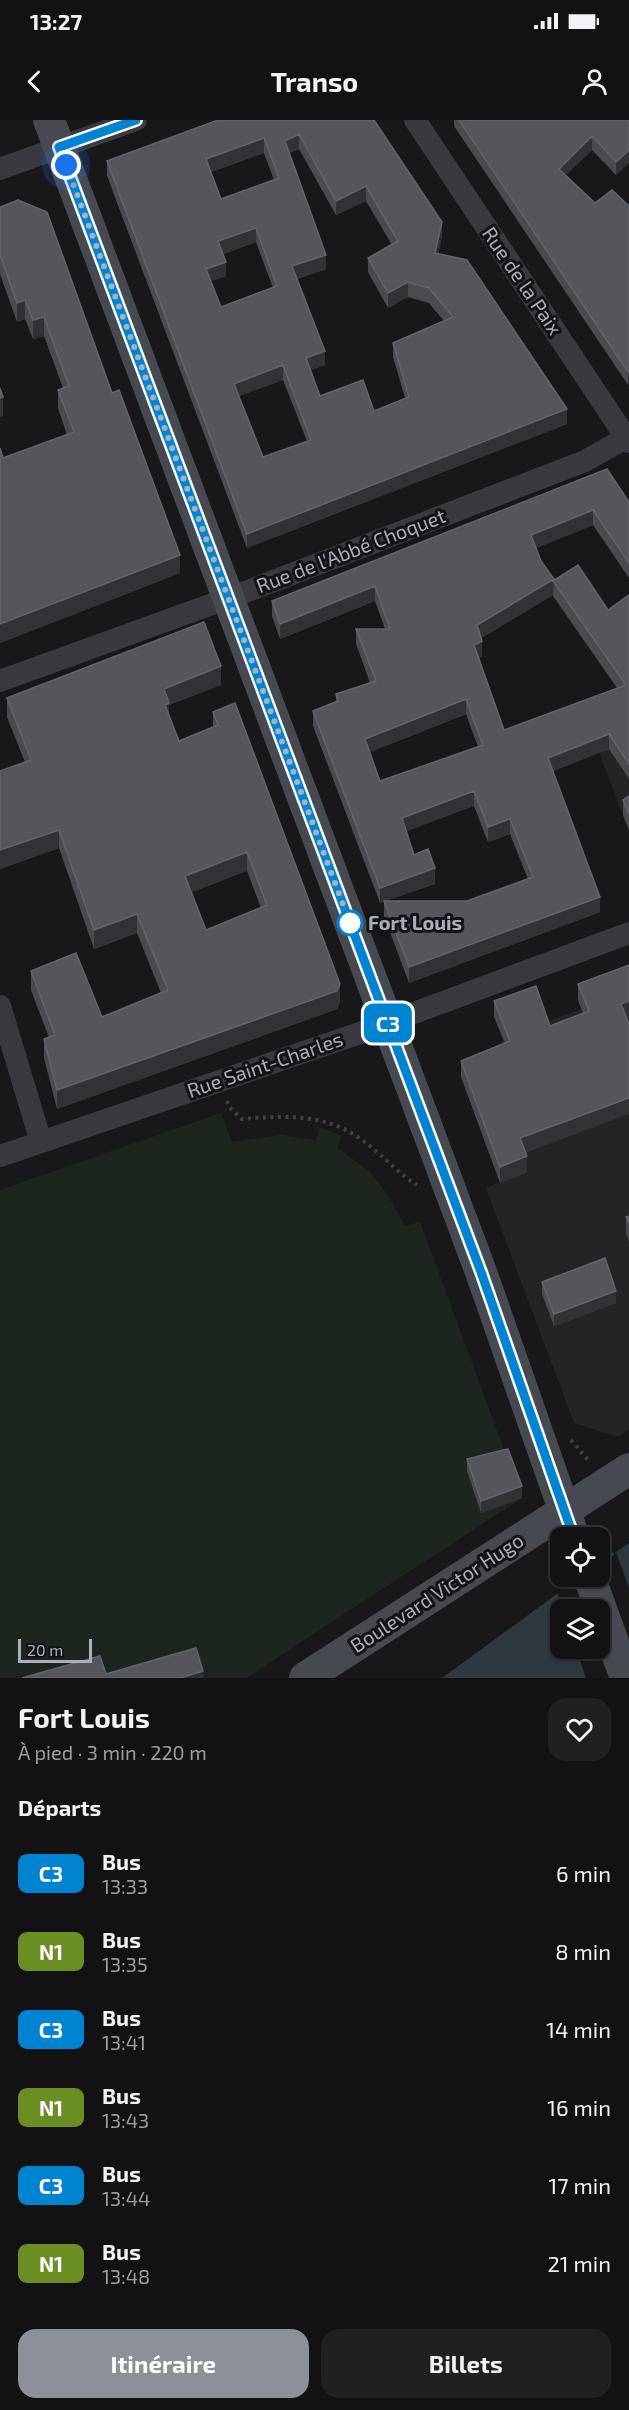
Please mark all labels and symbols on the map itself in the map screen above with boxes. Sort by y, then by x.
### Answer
your location [51,150,81,180]
street label: Rue de la Paix [478,222,568,339]
street label: Rue de l'Abbé Choquet [253,503,449,597]
marker: Fort Louis [337,910,363,936]
place label: Fort Louis [368,910,462,934]
line badge: C3 [361,1004,415,1042]
street label: Rue Saint-Charles [184,1026,346,1102]
street label: Boulevard Victor Hugo [345,1527,528,1657]
scale bar [18,1636,92,1664]

